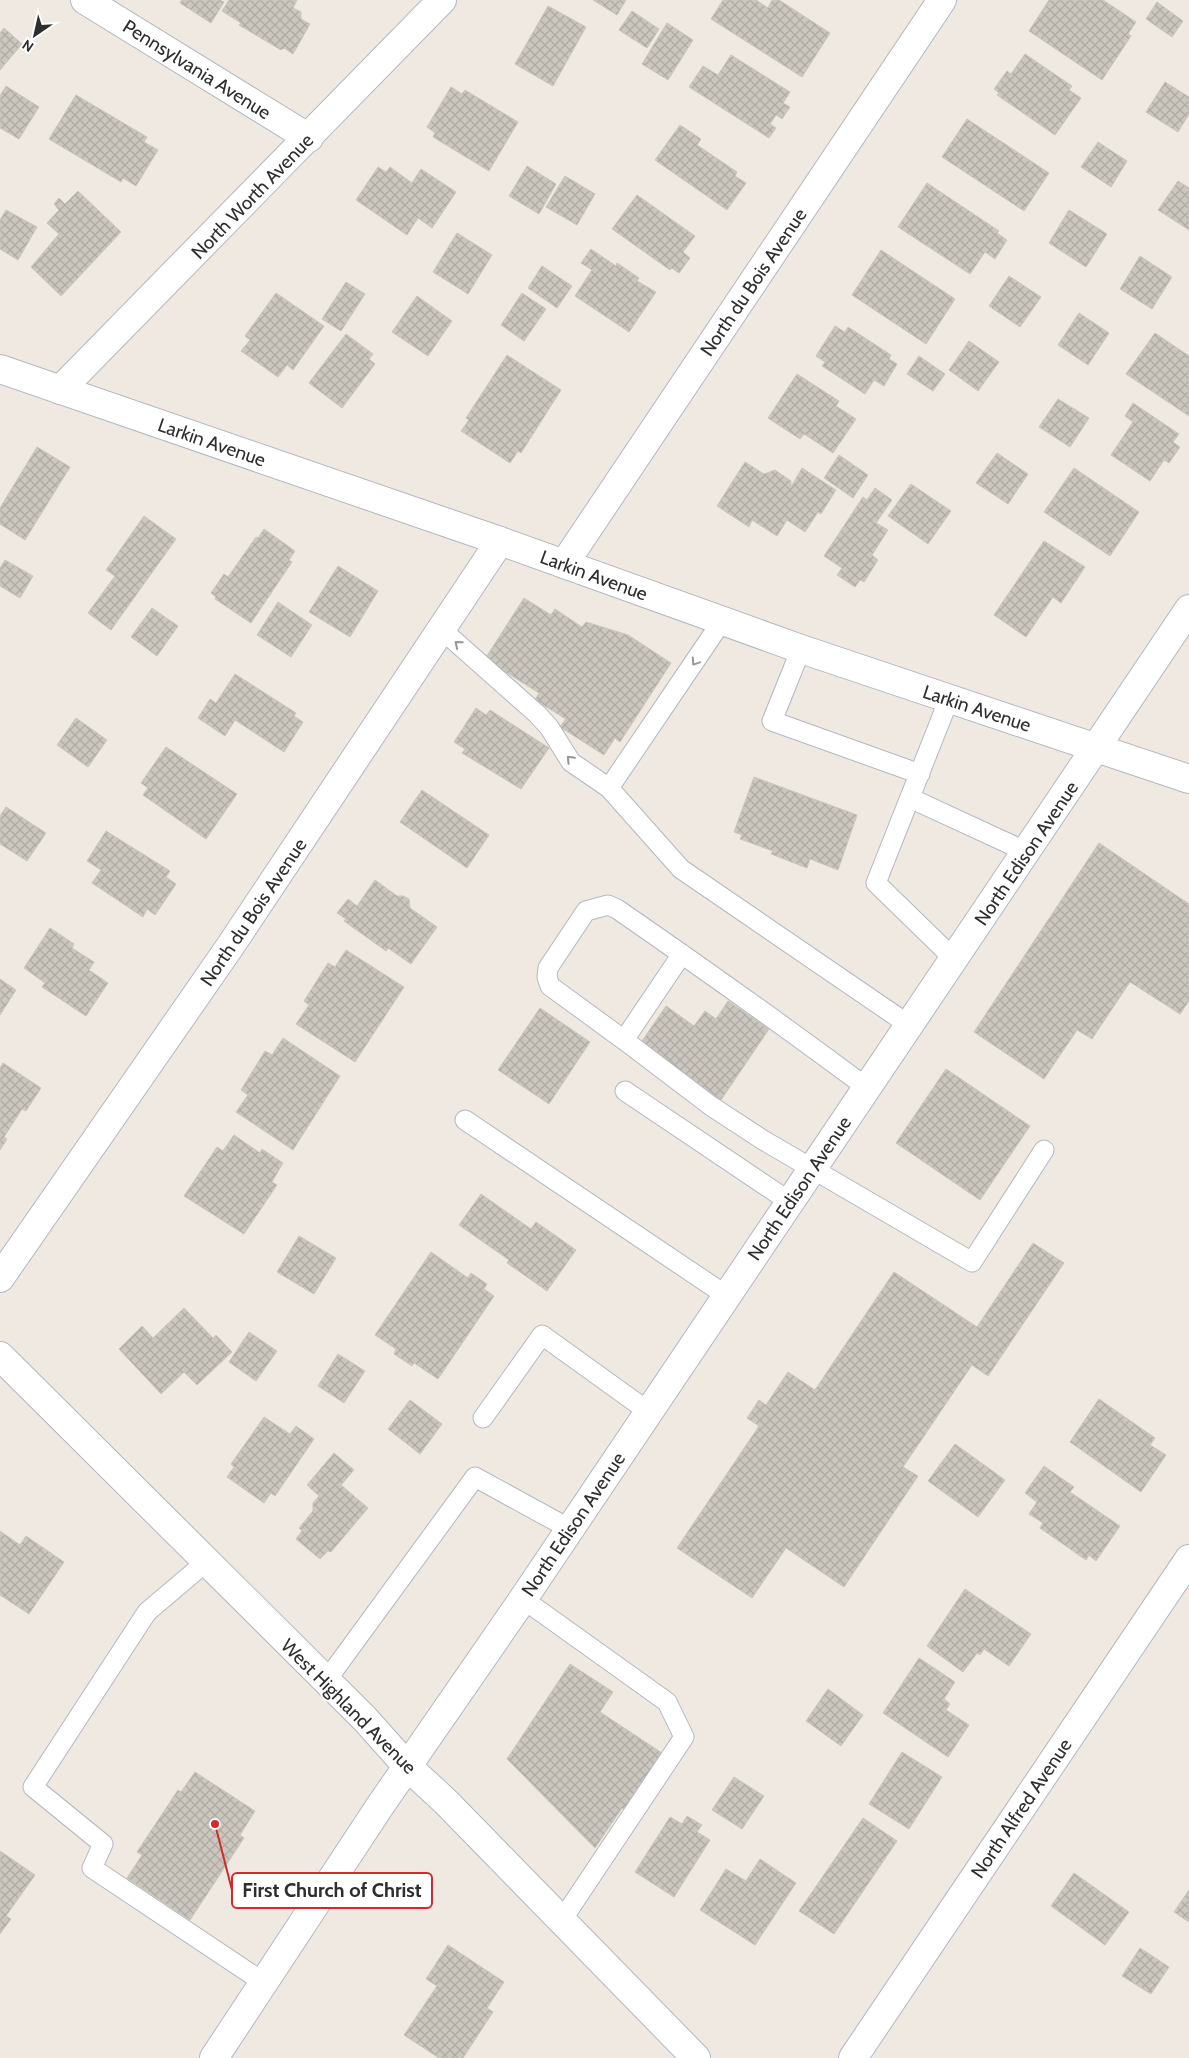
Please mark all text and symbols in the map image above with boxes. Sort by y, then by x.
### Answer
north arrow [10,10,60,60]
street label: Pennsylvania Avenue [119,15,275,124]
text: N [19,36,37,56]
street label: North Worth Avenue [187,129,318,264]
street label: North du Bois Avenue [695,204,812,361]
street label: Larkin Avenue [155,413,269,472]
street label: Larkin Avenue [537,545,651,606]
one-way arrow [455,641,464,650]
one-way arrow [692,656,701,666]
street label: Larkin Avenue [920,680,1034,737]
one-way arrow [567,756,576,765]
street label: North Edison Avenue [970,777,1083,930]
street label: North du Bois Avenue [195,834,312,991]
street label: North Edison Avenue [743,1112,856,1265]
street label: North Edison Avenue [517,1448,630,1601]
street label: West Highland Avenue [276,1634,421,1779]
street label: North Alfred Avenue [966,1734,1077,1882]
callout: First Church of Christ [232,1873,432,1908]
text: First Church of Christ [242,1878,422,1902]

